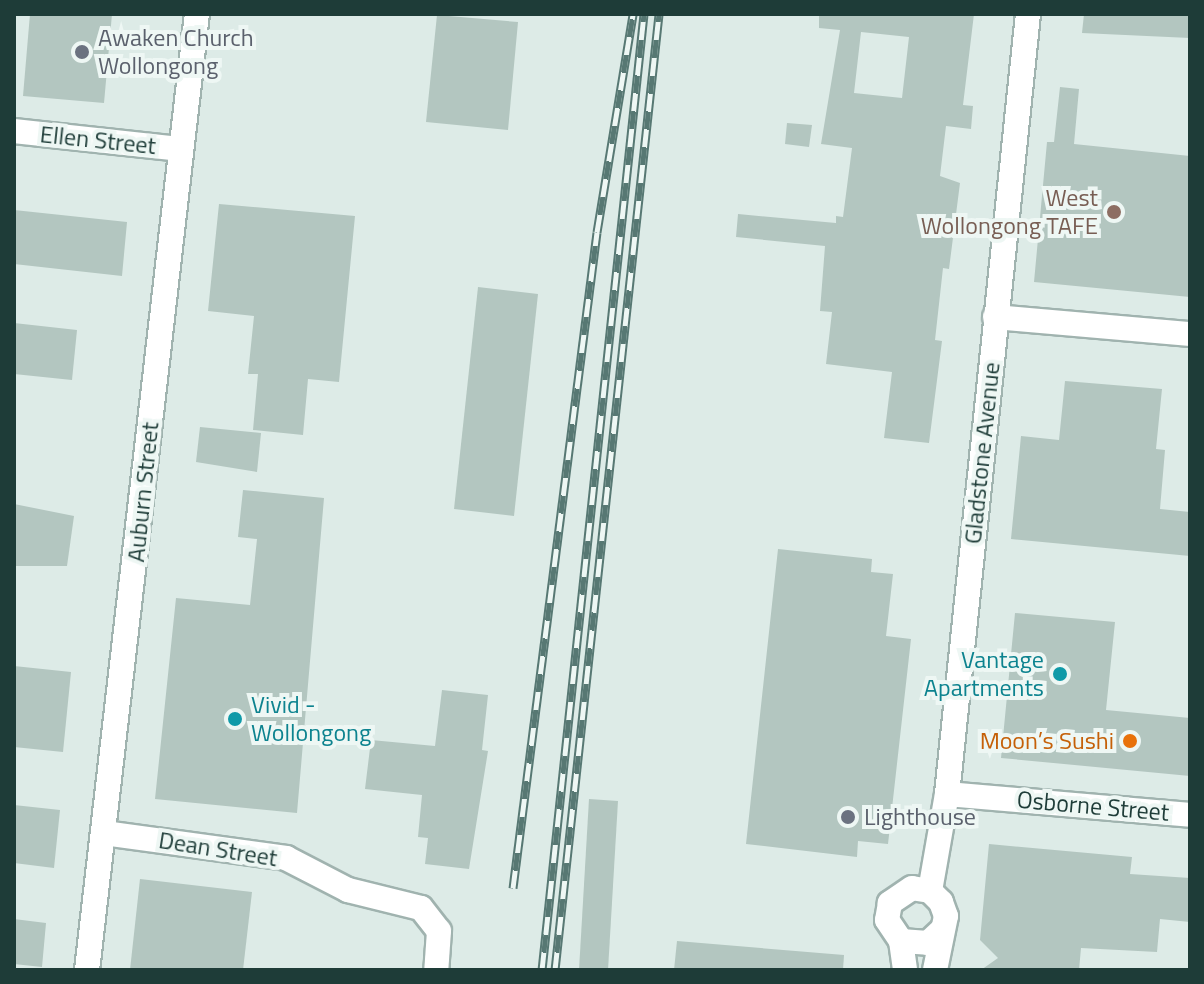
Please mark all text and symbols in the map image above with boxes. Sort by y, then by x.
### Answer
place label: Awaken Church Wollongong [98,24,254,80]
marker: Awaken Church Wollongong [73,43,91,61]
street label: Ellen Street [39,120,157,160]
place label: West Wollongong TAFE [921,184,1098,240]
marker: West Wollongong TAFE [1105,203,1123,221]
street label: Gladstone Avenue [958,361,1006,545]
street label: Auburn Street [121,421,165,563]
place label: Vantage Apartments [924,646,1044,702]
marker: Vantage Apartments [1051,665,1069,683]
place label: Vivid - Wollongong [251,691,371,747]
marker: Vivid - Wollongong [226,710,244,728]
place label: Moon’s Sushi [980,727,1114,755]
marker: Moon’s Sushi [1121,732,1139,750]
street label: Osborne Street [1016,785,1170,827]
place label: Lighthouse [864,803,976,831]
marker: Lighthouse [839,808,857,826]
street label: Dean Street [157,825,279,873]

